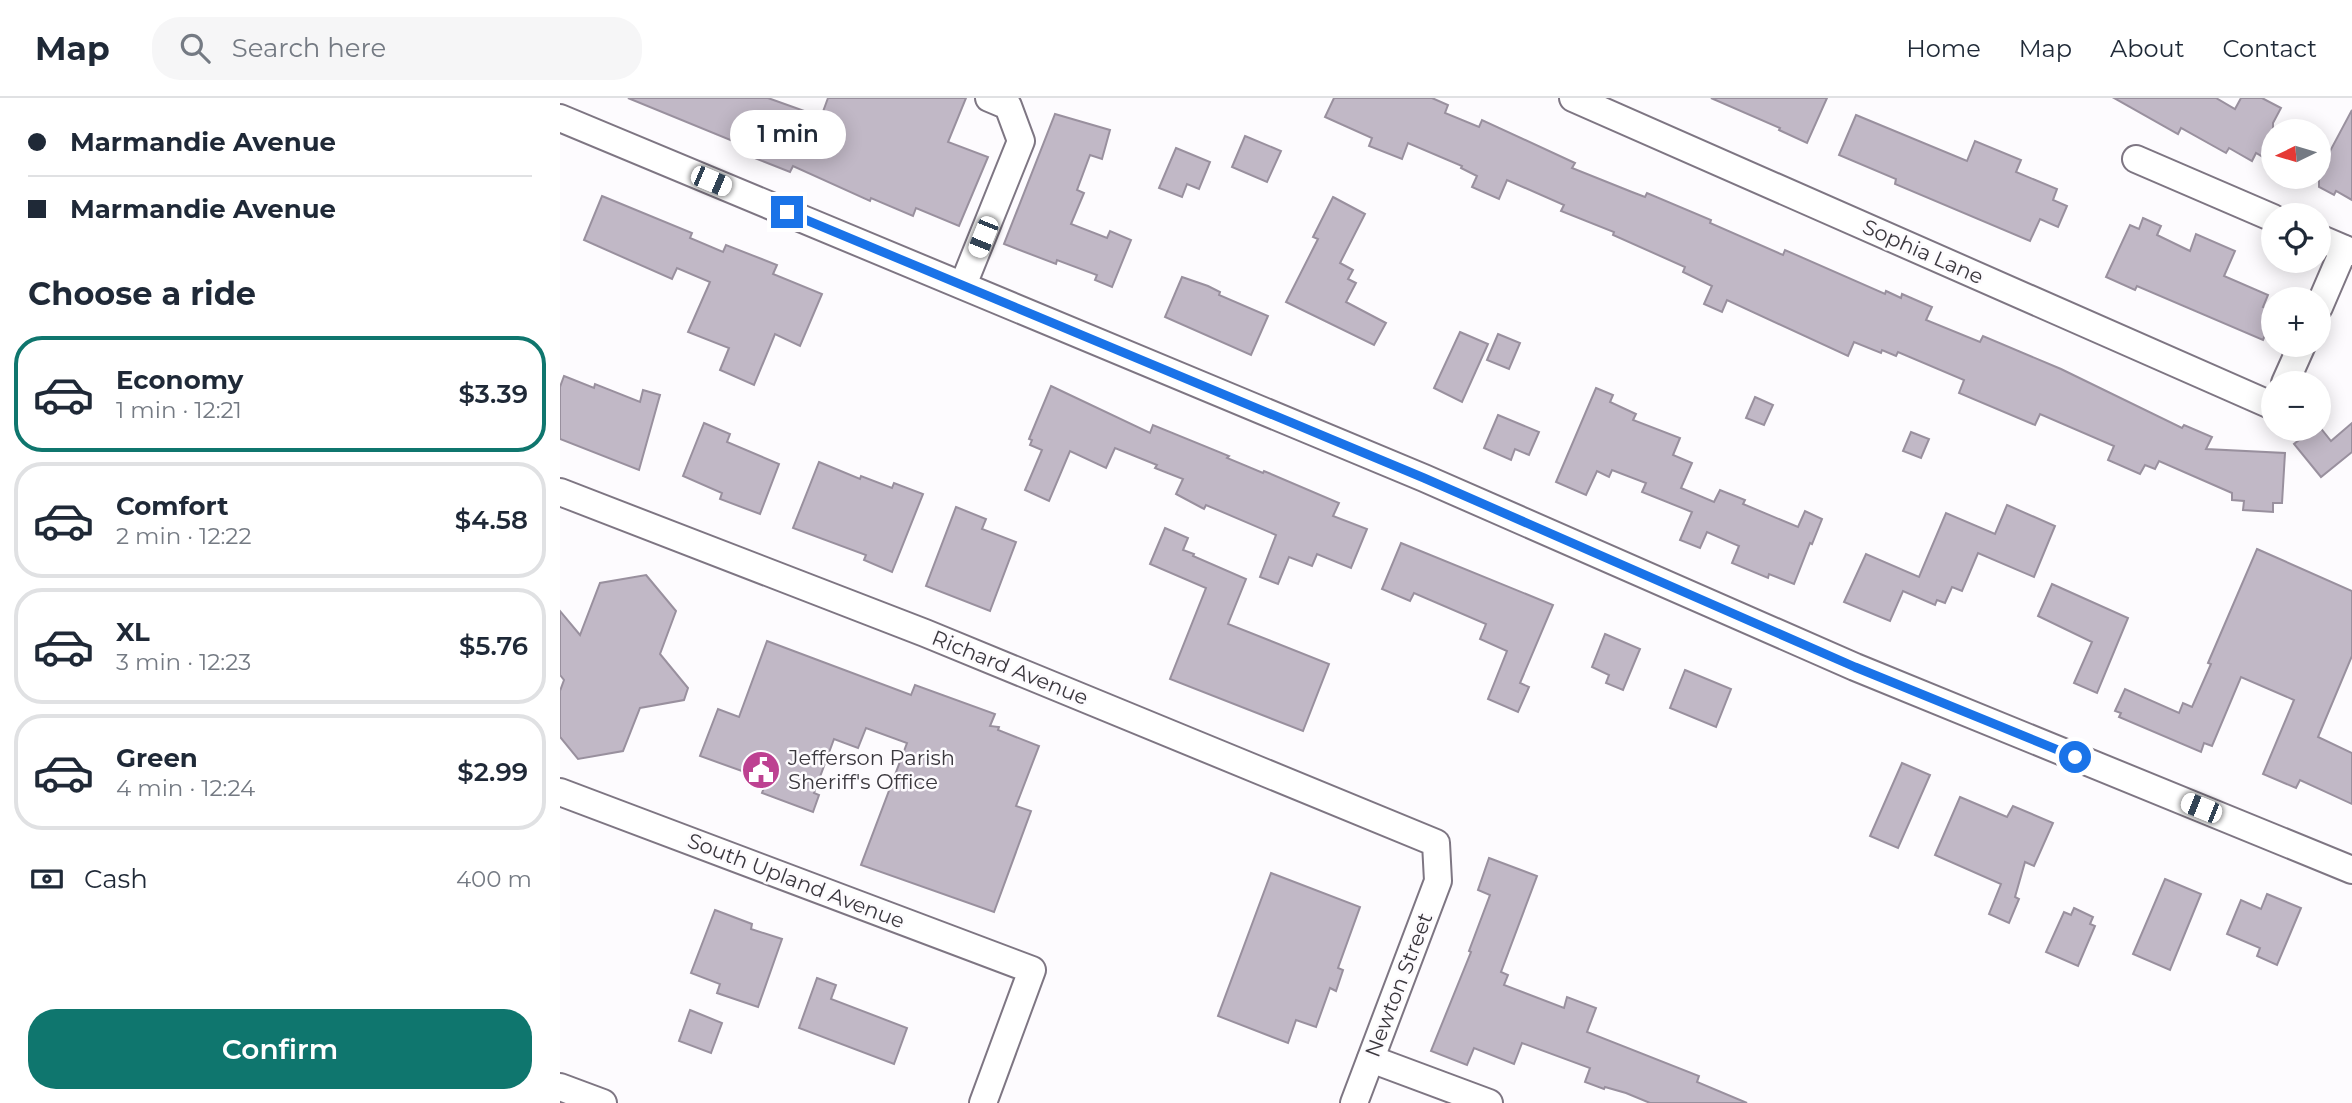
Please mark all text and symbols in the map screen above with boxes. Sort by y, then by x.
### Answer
search box [152,17,642,80]
text: Map [35,28,110,68]
icon: search [176,29,214,67]
text: Search here [232,32,386,64]
text: Home [1906,34,1981,63]
text: Map [2019,34,2072,63]
text: About [2110,34,2184,63]
text: Contact [2222,34,2317,63]
callout: 1 min [729,110,845,159]
north arrow [2261,119,2331,189]
map controls [2261,119,2331,441]
text: 1 min [757,120,819,148]
text: Marmandie Avenue [70,126,336,158]
car [688,163,735,199]
text: Marmandie Avenue [70,193,336,225]
route end [771,196,803,228]
button: locate [2261,203,2331,273]
car [966,214,1001,260]
street label: Sophia Lane [1859,214,1988,289]
text: Choose a ride [28,274,256,313]
button: + [2261,287,2331,357]
icon: car [32,363,95,426]
text: Economy [116,364,243,396]
button: − [2261,371,2331,441]
text: $3.39 [459,378,528,410]
text: 1 min · 12:21 [116,396,242,424]
icon: car [32,489,95,552]
text: Comfort [116,490,228,522]
text: $4.58 [455,504,528,536]
text: 2 min · 12:22 [116,522,251,550]
icon: car [32,615,95,678]
text: XL [116,616,150,648]
street label: Richard Avenue [928,625,1092,710]
text: $5.76 [459,630,528,662]
text: 3 min · 12:23 [116,648,251,676]
icon: car [32,741,95,804]
route start [2059,741,2091,773]
text: Green [116,742,198,774]
place label: Jefferson Parish Sheriff's Office [787,745,955,794]
public building icon: Jefferson Parish Sheriff's Office [740,749,782,791]
text: $2.99 [457,756,528,788]
text: 4 min · 12:24 [116,774,255,802]
car [2178,790,2225,826]
street label: South Upland Avenue [684,828,908,934]
icon: cash [28,860,66,898]
text: Cash [84,863,148,895]
text: 400 m [456,865,532,893]
street label: Newton Street [1360,909,1438,1061]
button: Confirm [28,1009,532,1089]

